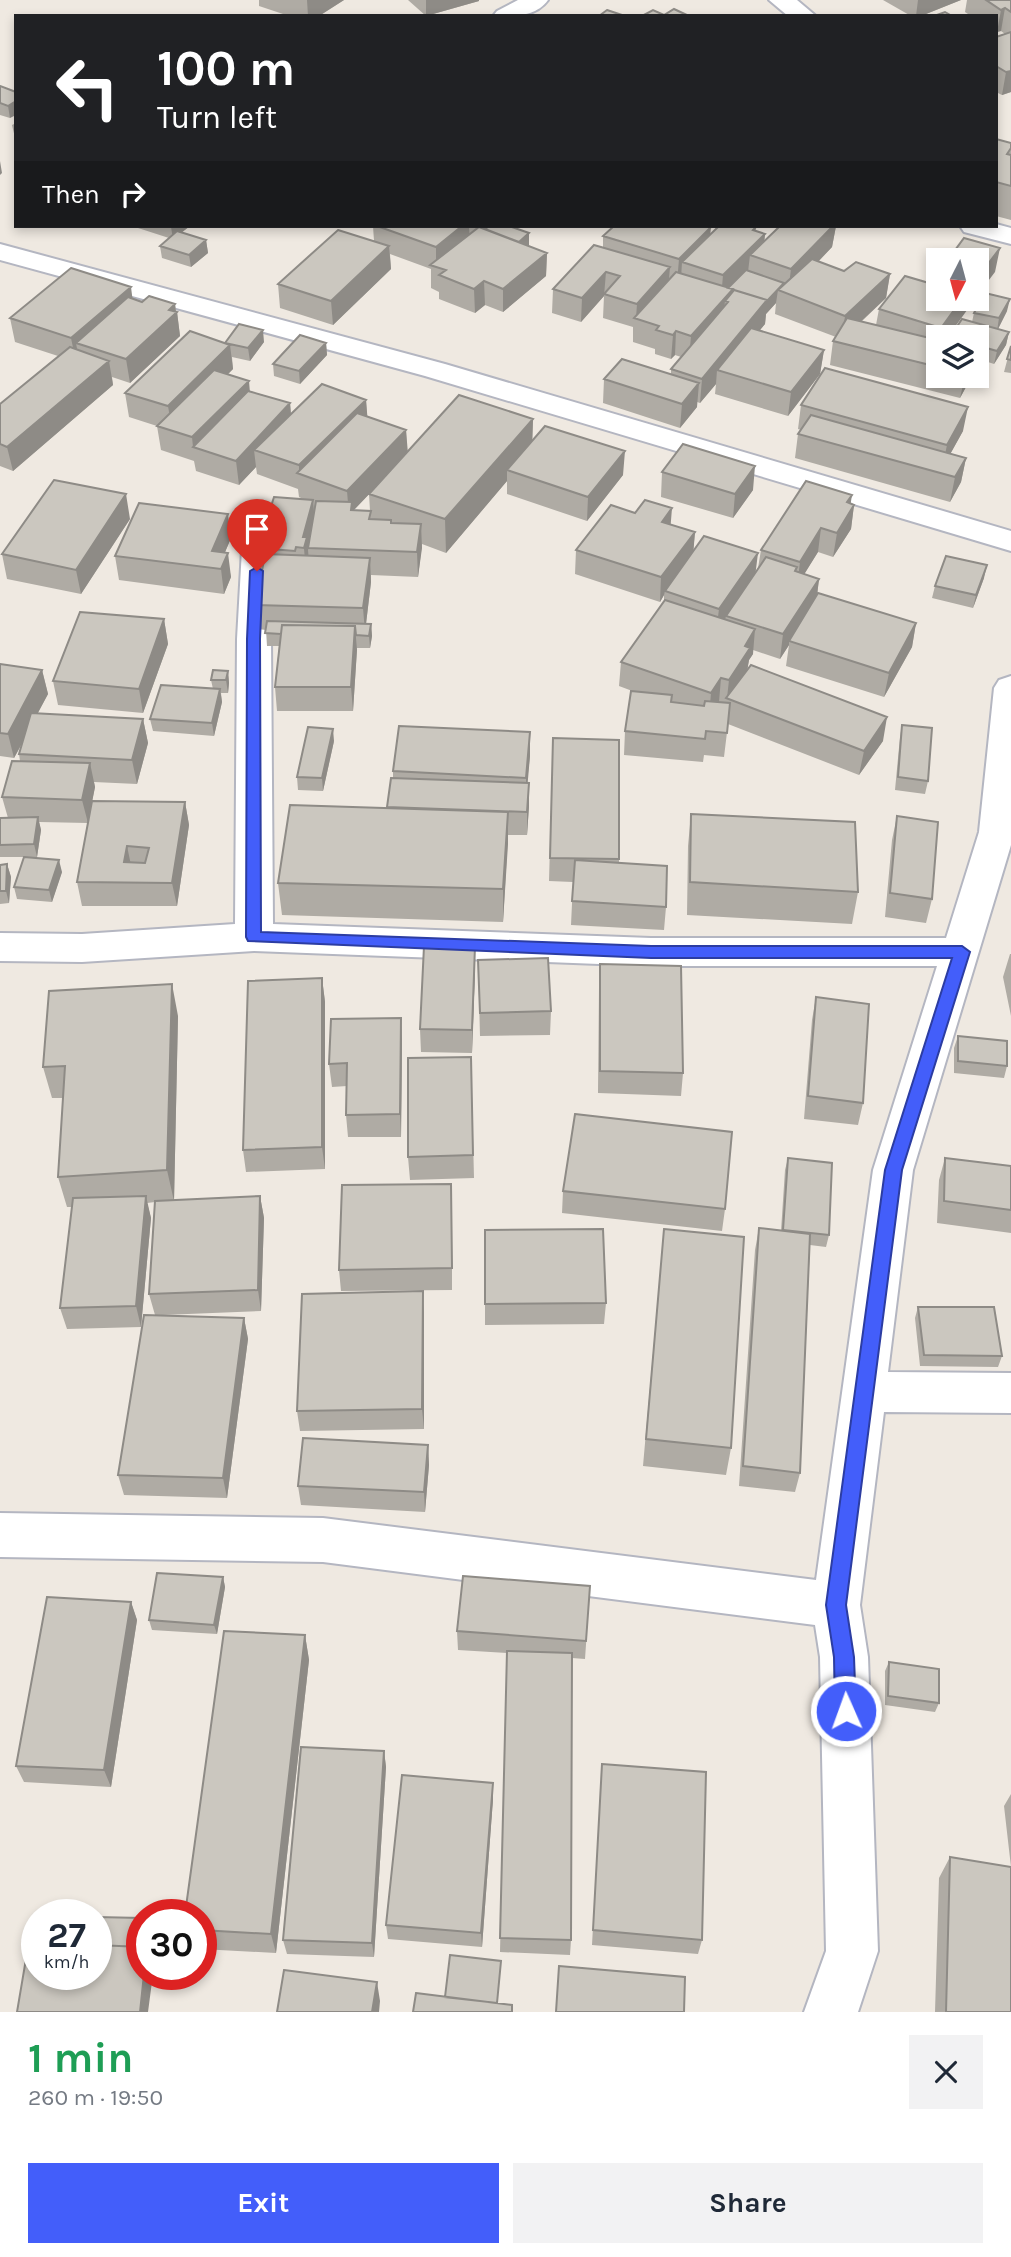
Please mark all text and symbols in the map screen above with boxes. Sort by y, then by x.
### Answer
text: 100 m [157,40,295,97]
icon: left [42,42,133,133]
text: Turn left [157,99,277,136]
icon: right [114,175,152,213]
text: Then [42,179,100,210]
north arrow [926,248,989,312]
map controls [926,248,989,388]
button: layers [926,325,989,388]
pin [227,499,287,571]
icon: arrive [238,510,276,548]
position arrow [809,1674,883,1748]
speed limit sign: 30 [126,1899,217,1990]
text: 27 [47,1915,86,1956]
text: km/h [44,1951,89,1973]
text: 1 min [28,2033,133,2083]
button: close [909,2035,983,2109]
text: 260 m · 19:50 [28,2084,163,2111]
button: Exit [28,2163,499,2243]
button: Share [513,2163,983,2243]

